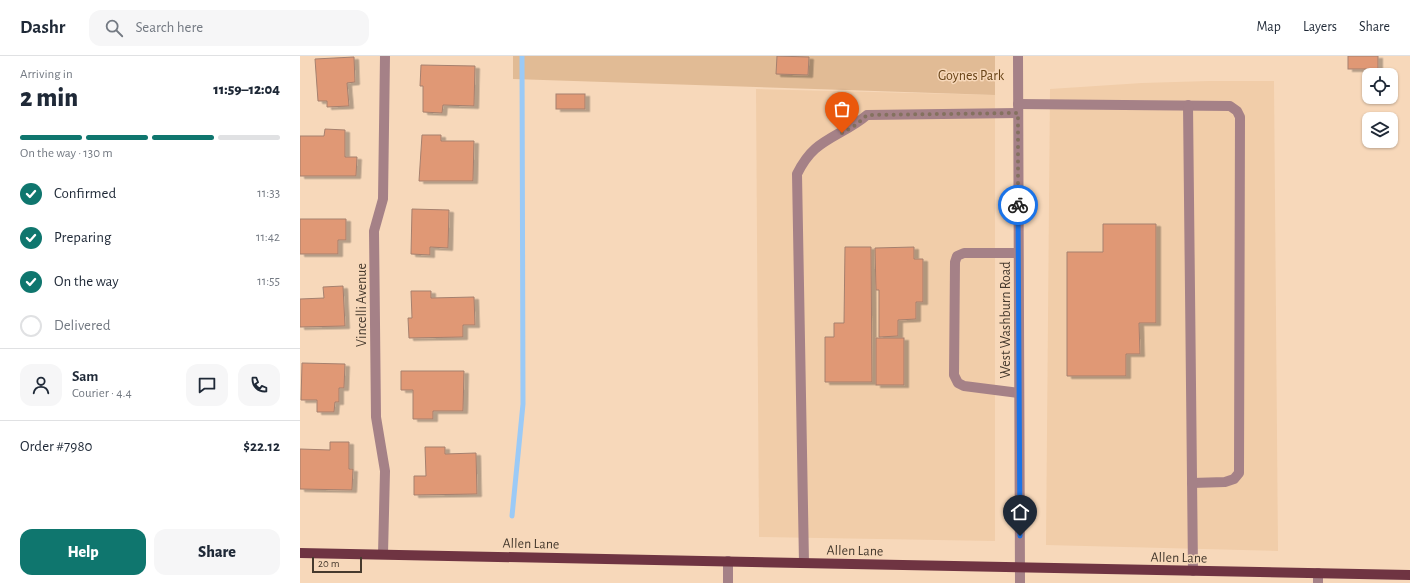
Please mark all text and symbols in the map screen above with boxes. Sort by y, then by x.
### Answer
search box [89,10,369,46]
icon: search [103,17,125,39]
text: Dashr [20,18,65,37]
text: Search here [135,20,203,35]
text: Map [1256,20,1281,34]
text: Layers [1303,20,1337,34]
text: Share [1359,20,1390,34]
text: Arriving in [20,68,73,81]
map controls [1362,68,1398,148]
button: locate [1362,68,1398,104]
park label: Goynes Park [938,69,1005,83]
text: 11:59–12:04 [213,82,280,97]
text: 2 min [20,85,78,111]
pin [825,92,859,133]
icon: bag [831,98,853,120]
button: layers [1362,112,1398,148]
text: On the way · 130 m [20,147,113,160]
icon: check [20,183,42,205]
courier [998,185,1038,225]
text: Confirmed [54,186,116,201]
text: 11:33 [257,187,280,200]
icon: bike [1007,194,1029,216]
icon: check [20,227,42,249]
text: Preparing [54,230,111,245]
text: 11:42 [256,231,280,244]
street label: West Washburn Road [999,261,1013,379]
street label: Vincelli Avenue [355,263,369,347]
icon: check [20,271,42,293]
text: On the way [54,274,119,289]
text: 11:55 [257,275,280,288]
text: Delivered [54,318,111,333]
button: person [20,364,62,406]
button: chat [186,364,228,406]
button: phone [238,364,280,406]
text: Sam [72,369,98,384]
text: Courier · 4.4 [72,387,132,400]
text: Order #7980 [20,439,92,454]
text: $22.12 [243,439,280,454]
pin [1003,495,1037,536]
icon: home [1009,501,1031,523]
button: Help [20,529,146,575]
button: Share [154,529,280,575]
street label: Allen Lane [502,537,560,551]
street label: Allen Lane [826,544,884,558]
street label: Allen Lane [1150,551,1208,565]
scale bar [312,555,362,574]
text: 20 m [318,558,339,569]

